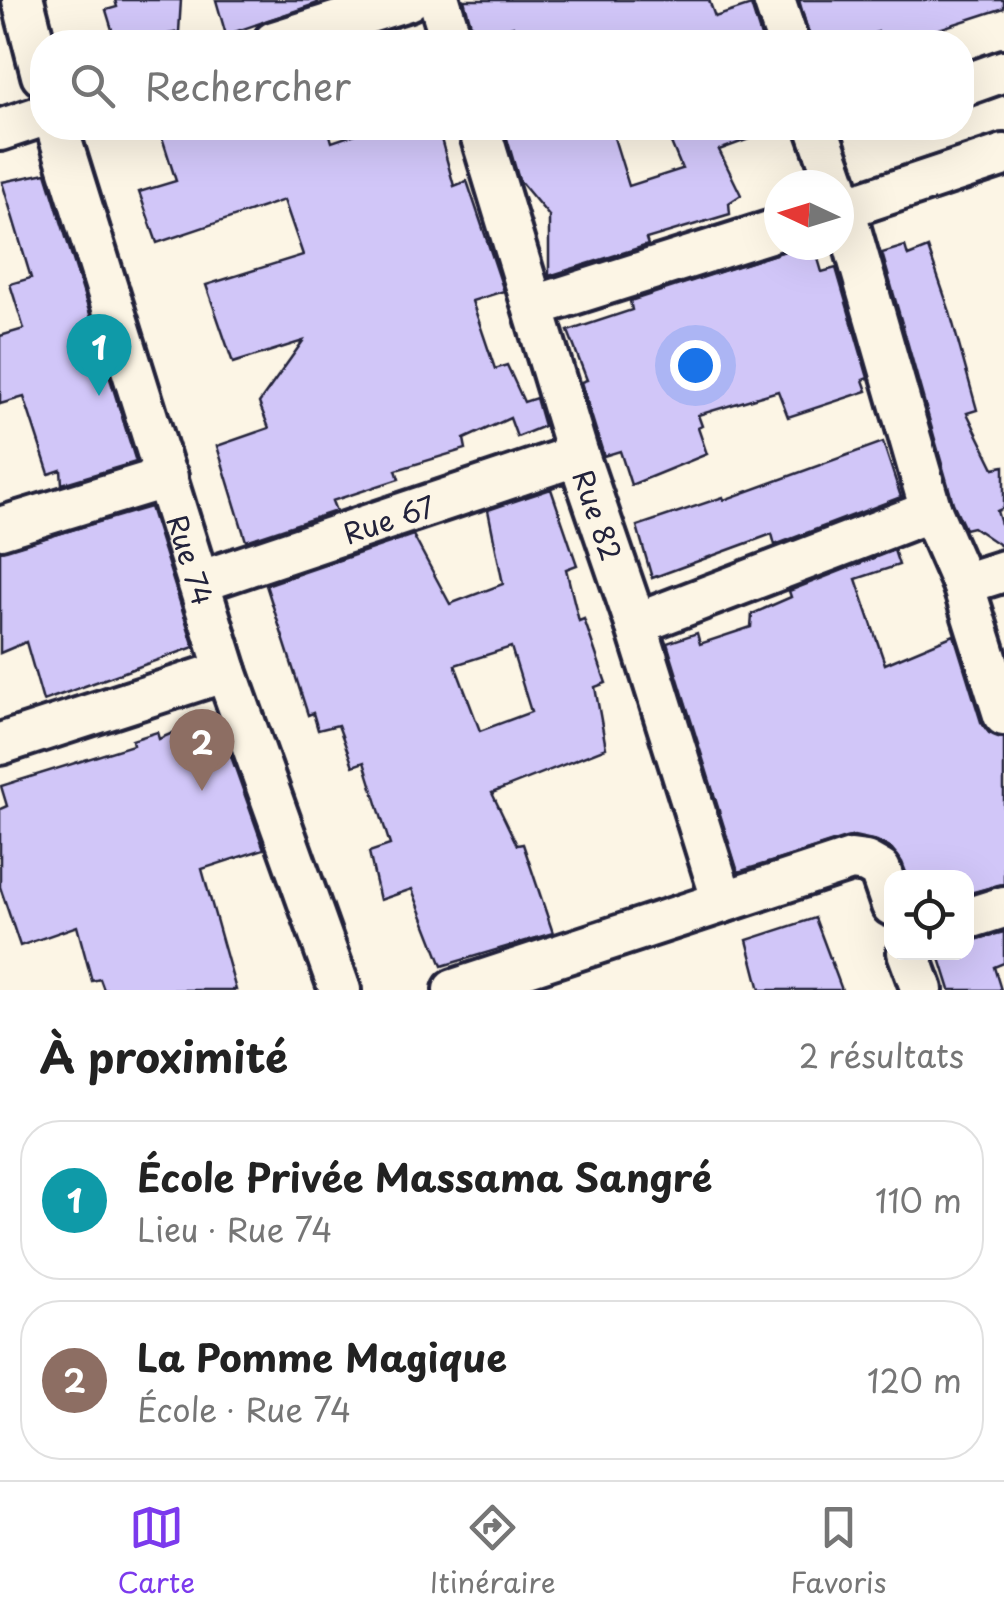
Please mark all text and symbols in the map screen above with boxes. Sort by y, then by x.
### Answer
search box [30,30,974,140]
text: Rechercher [145,57,351,114]
icon: search [65,58,120,113]
north arrow [764,170,854,260]
pin: 1 [66,314,132,396]
your location [670,340,721,391]
street label: Rue 82 [563,464,634,566]
street label: Rue 67 [337,483,440,554]
street label: Rue 74 [157,509,226,610]
pin: 2 [170,708,234,791]
map controls [884,870,974,960]
button: locate [884,870,974,960]
text: À proximité [40,1024,288,1087]
text: 2 résultats [799,1031,964,1079]
text: École Privée Massama Sangré [137,1148,712,1205]
text: 1 [67,1176,82,1224]
text: 110 m [875,1176,962,1224]
text: Lieu · Rue 74 [137,1205,333,1253]
text: La Pomme Magique [137,1328,507,1385]
text: 2 [63,1356,86,1404]
text: 120 m [867,1356,962,1404]
text: École · Rue 74 [137,1385,351,1433]
tab: Carte [117,1500,195,1603]
tab: Itinéraire [430,1500,556,1603]
tab: Favoris [790,1500,887,1603]

